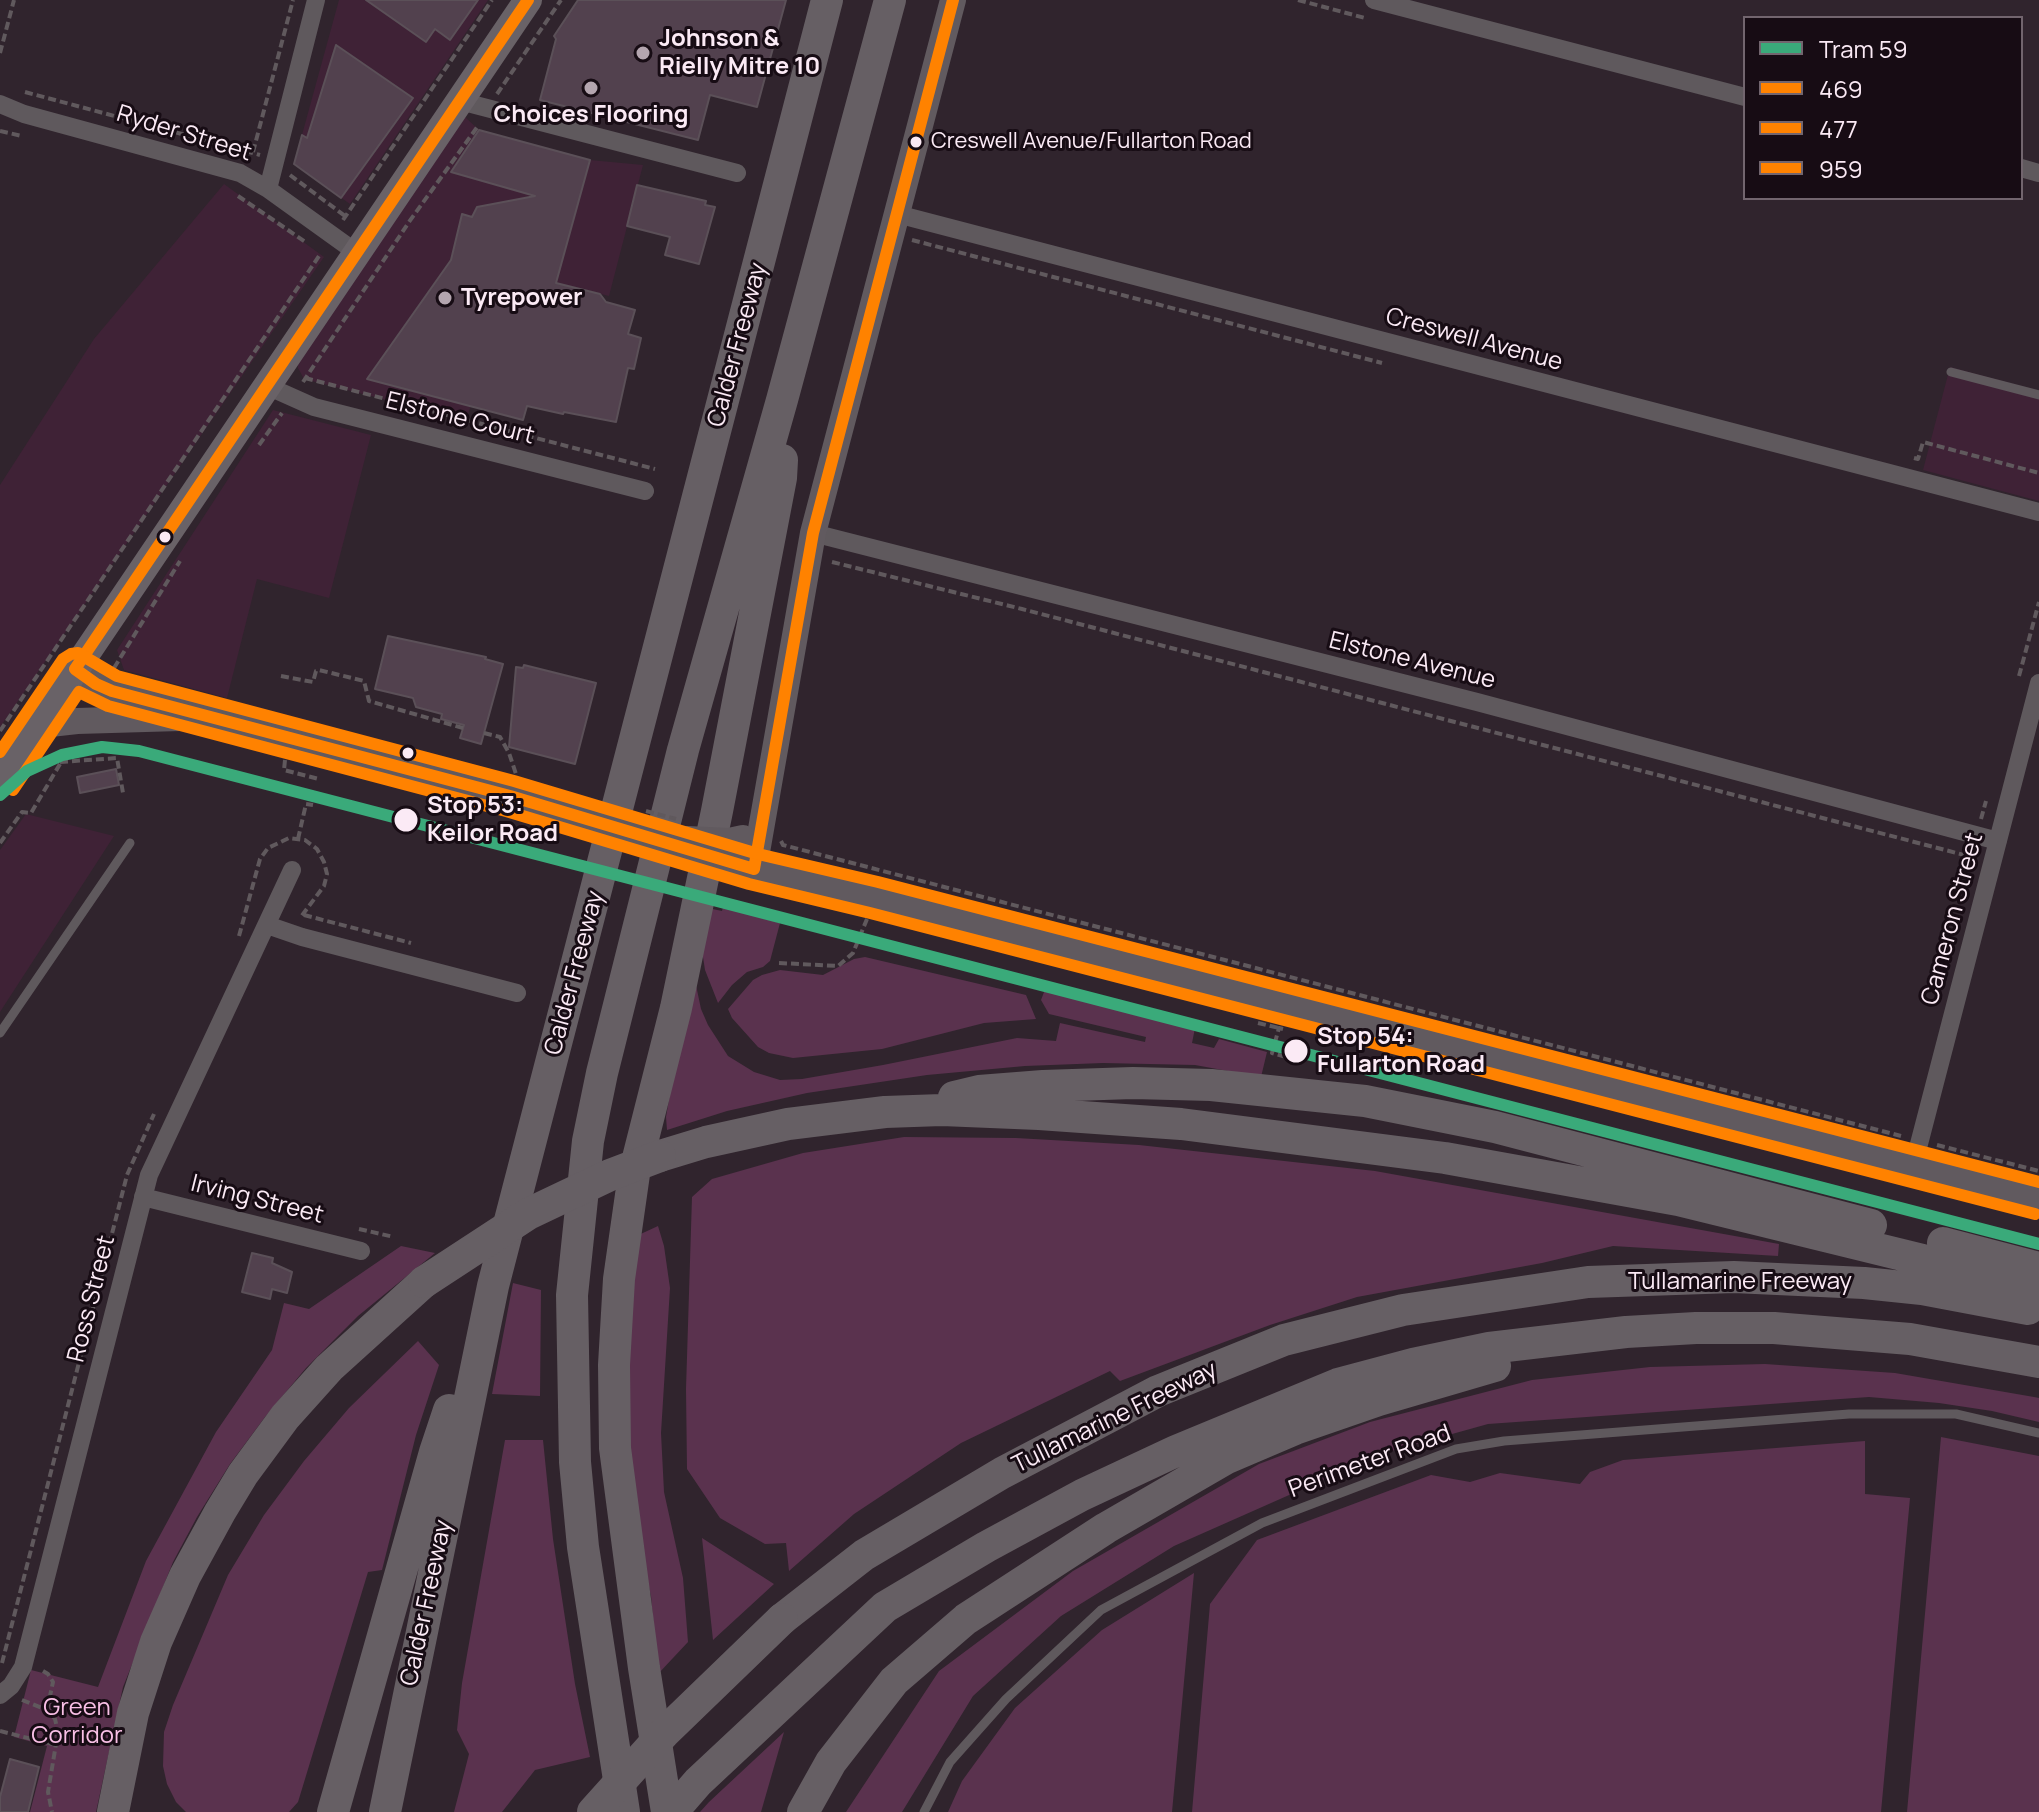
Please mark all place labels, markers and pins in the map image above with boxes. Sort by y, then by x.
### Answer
place label: Johnson & Rielly Mitre 10 [659,25,820,81]
marker: Johnson & Rielly Mitre 10 [634,44,652,62]
marker: Choices Flooring [582,79,600,97]
place label: Choices Flooring [493,101,689,129]
place label: Creswell Avenue/Fullarton Road [931,129,1252,155]
marker: Creswell Avenue/Fullarton Road [908,134,924,150]
place label: Tyrepower [461,284,583,312]
marker: Tyrepower [436,289,454,307]
unlabelled marker [157,529,173,545]
unlabelled marker [400,745,416,761]
place label: Stop 53: Keilor Road [427,792,558,848]
marker: Stop 53: Keilor Road [392,806,420,834]
place label: Stop 54: Fullarton Road [1317,1023,1485,1079]
marker: Stop 54: Fullarton Road [1282,1037,1310,1065]

